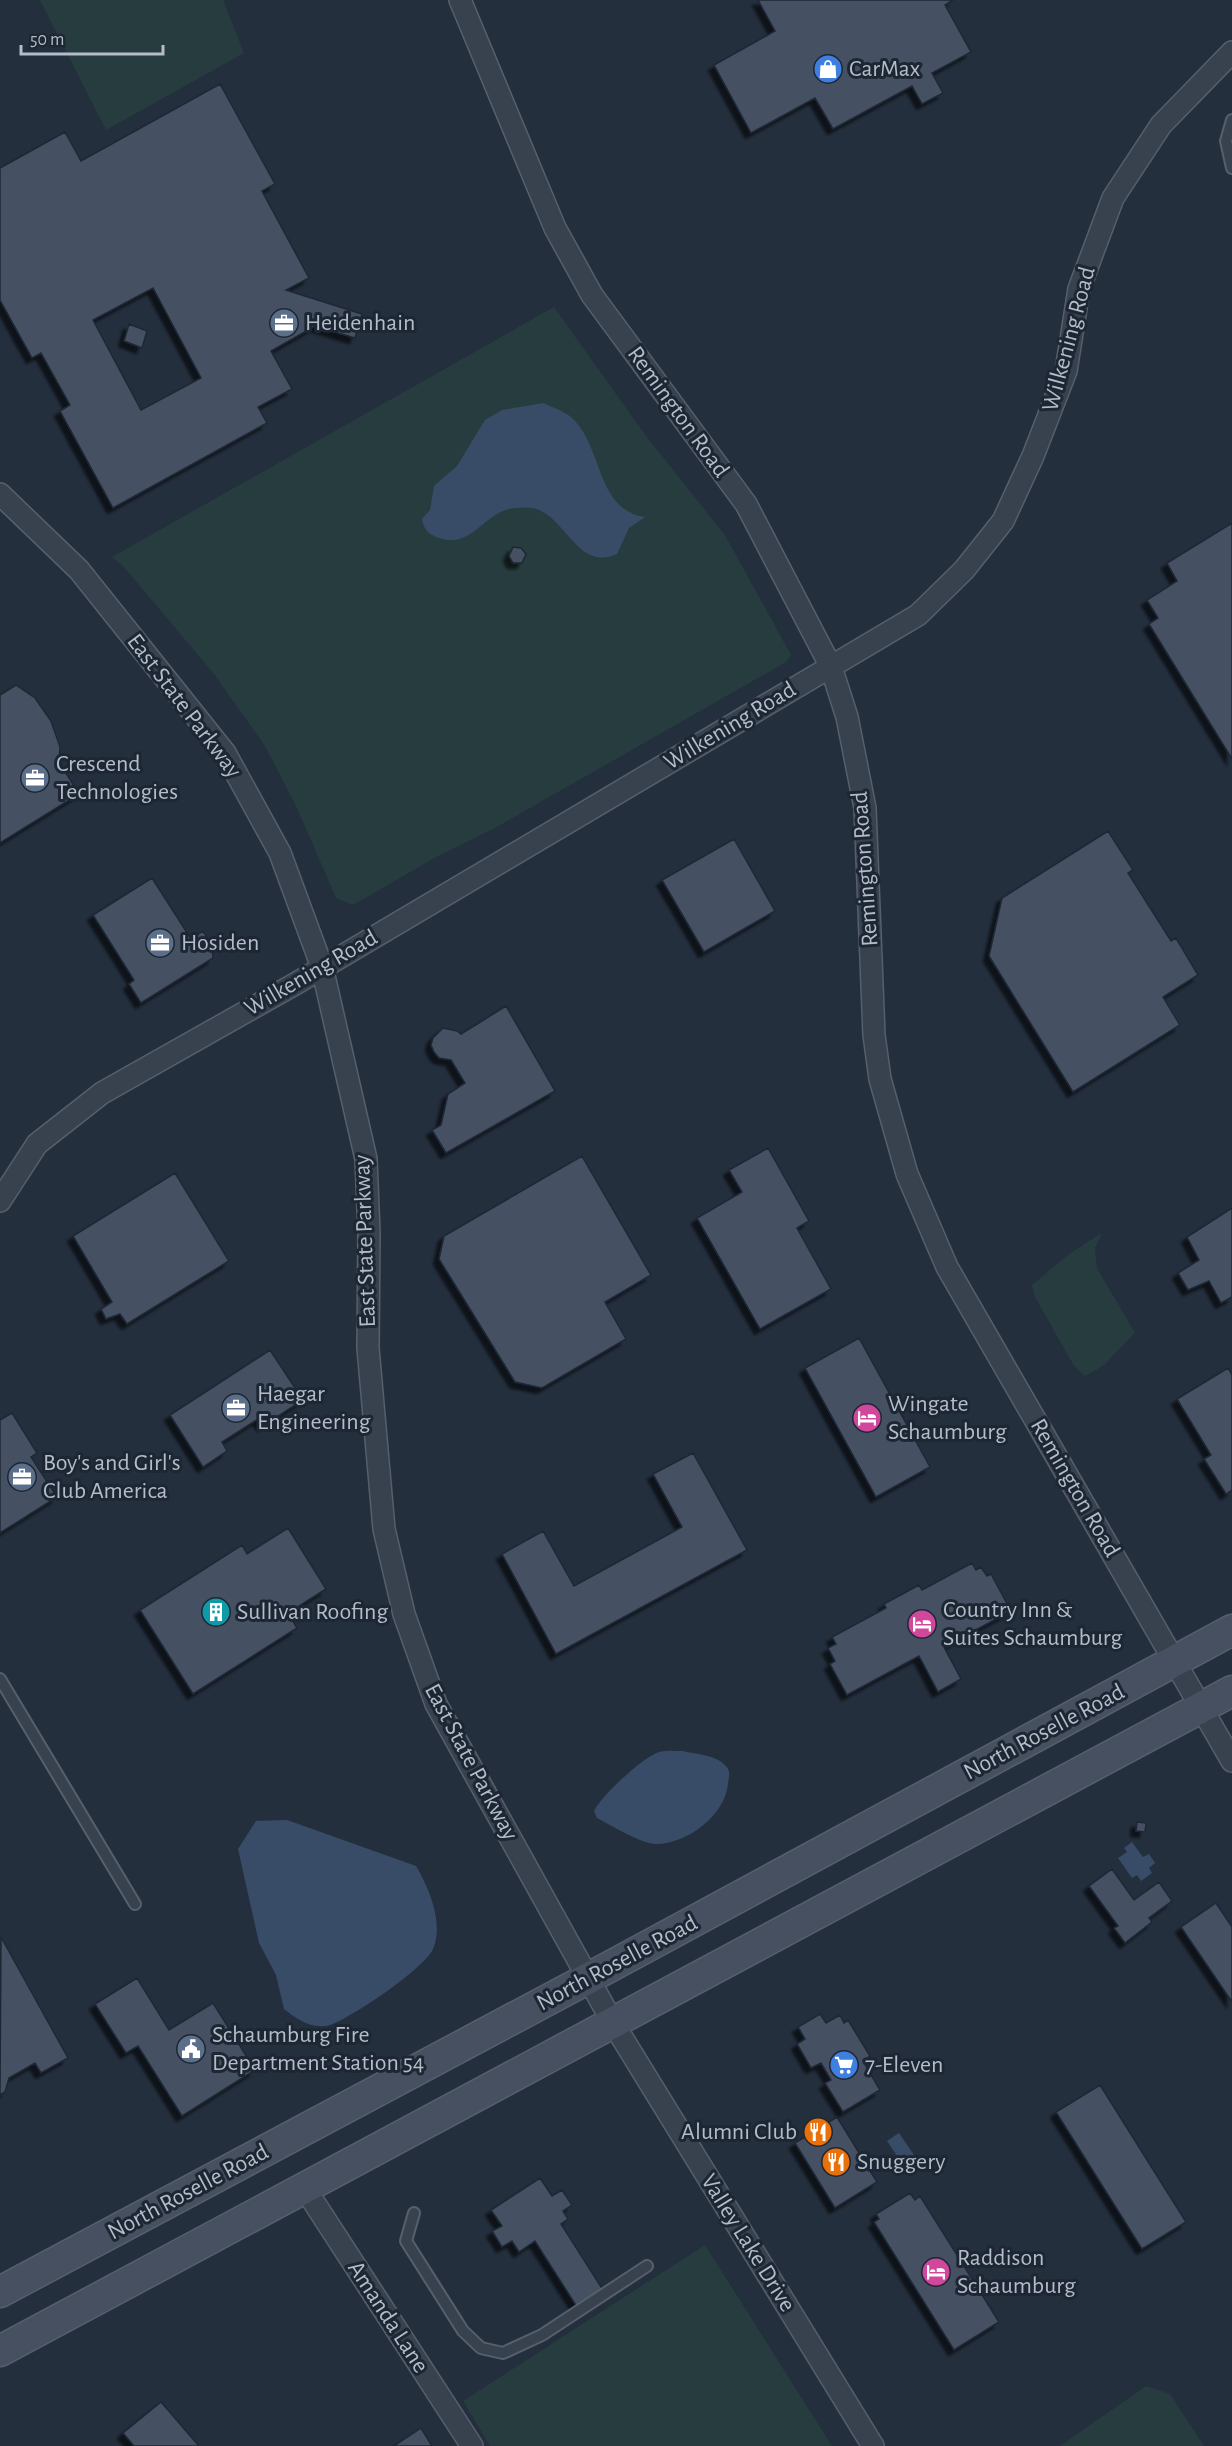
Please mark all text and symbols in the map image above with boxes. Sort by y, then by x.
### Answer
scale bar [21,18,164,56]
text: 50 m [30,31,64,49]
shop icon: CarMax [812,53,844,85]
place label: CarMax [849,57,921,81]
street label: Wilkening Road [1038,264,1100,414]
office icon: Heidenhain [268,307,300,339]
place label: Heidenhain [305,311,415,335]
street label: Remington Road [623,342,733,482]
street label: East State Parkway [122,630,246,782]
street label: Wilkening Road [660,677,800,775]
place label: Crescend Technologies [56,752,178,804]
office icon: Crescend Technologies [19,762,51,794]
street label: Remington Road [848,791,882,947]
street label: Wilkening Road [241,925,381,1021]
office icon: Hosiden [144,927,176,959]
place label: Hosiden [181,931,259,955]
street label: East State Parkway [350,1154,380,1328]
place label: Haegar Engineering [257,1382,371,1434]
office icon: Haegar Engineering [220,1392,252,1424]
place label: Wingate Schaumburg [888,1392,1007,1444]
hotel icon: Wingate Schaumburg [851,1402,883,1434]
street label: Remington Road [1026,1415,1124,1561]
place label: Boy's and Girl's Club America [43,1451,181,1503]
office icon: Boy's and Girl's Club America [6,1461,38,1493]
building icon: Sullivan Roofing [200,1596,232,1628]
place label: Country Inn & Suites Schaumburg [943,1598,1123,1650]
place label: Sullivan Roofing [237,1600,388,1624]
hotel icon: Country Inn & Suites Schaumburg [906,1608,938,1640]
street label: East State Parkway [420,1680,522,1844]
street label: North Roselle Road [960,1680,1128,1784]
street label: North Roselle Road [533,1911,701,2015]
place label: Schaumburg Fire Department Station 54 [212,2023,424,2075]
public building icon: Schaumburg Fire Department Station 54 [175,2033,207,2065]
supermarket icon: 7-Eleven [828,2049,860,2081]
place label: 7-Eleven [865,2053,943,2077]
restaurant icon: Alumni Club [802,2116,834,2148]
place label: Alumni Club [681,2120,797,2144]
street label: North Roselle Road [104,2140,272,2244]
restaurant icon: Snuggery [820,2146,852,2178]
place label: Snuggery [857,2150,945,2174]
street label: Valley Lake Drive [696,2170,800,2316]
place label: Raddison Schaumburg [957,2246,1076,2298]
hotel icon: Raddison Schaumburg [920,2256,952,2288]
street label: Amanda Lane [343,2257,433,2377]

